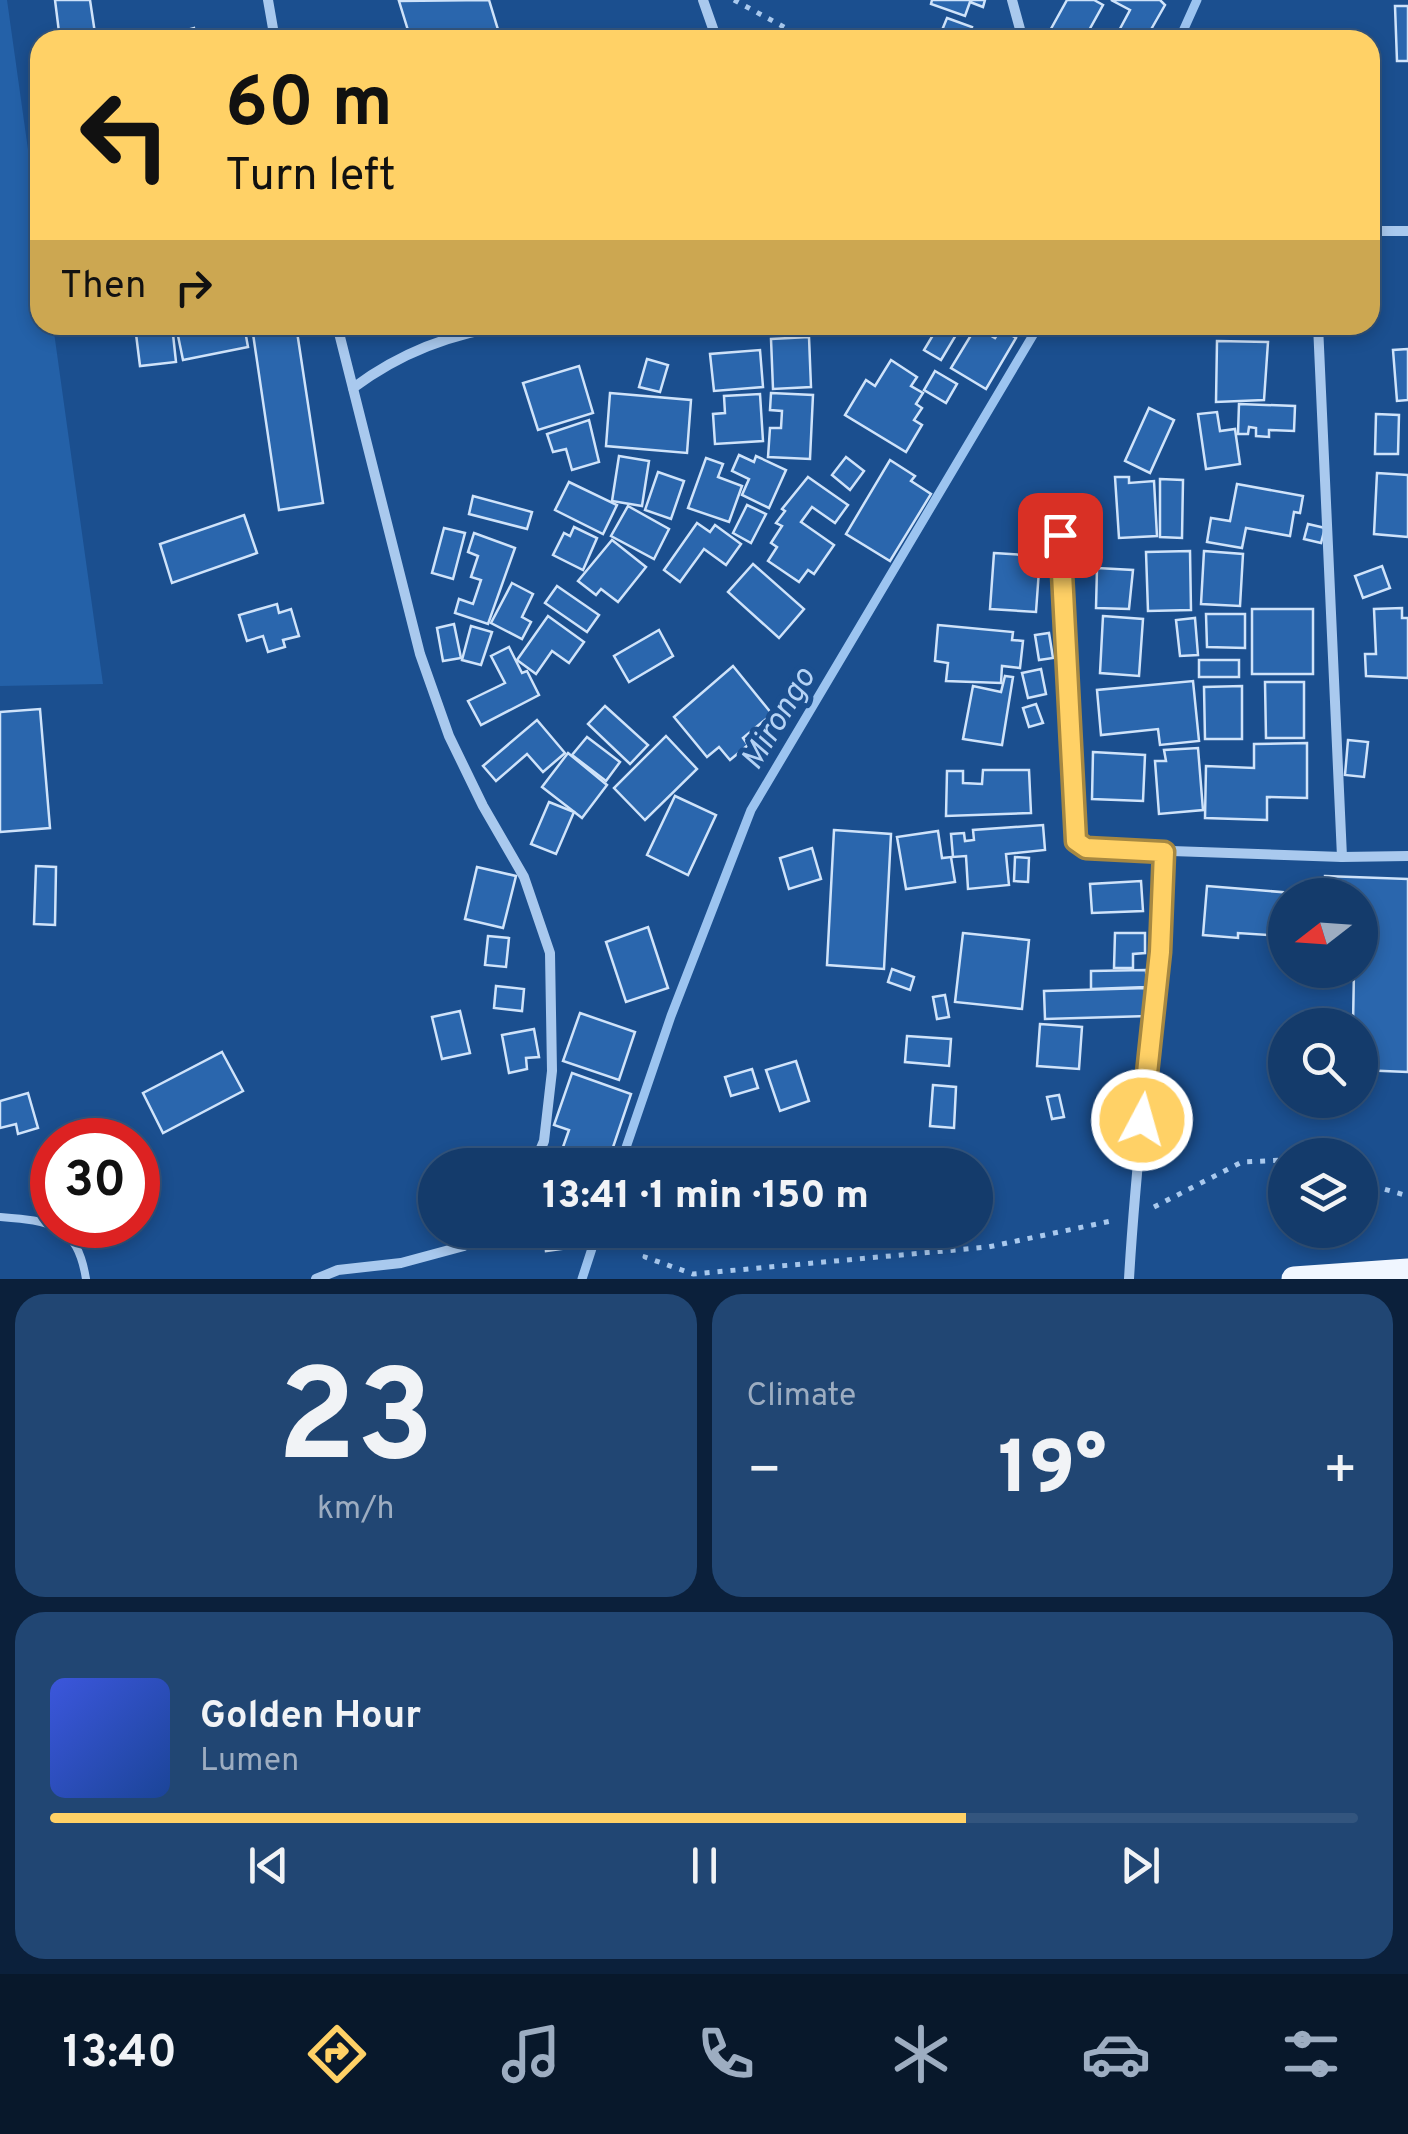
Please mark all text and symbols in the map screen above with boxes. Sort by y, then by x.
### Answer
text: 60 m [225,62,393,151]
icon: left [60,70,190,200]
text: Turn left [225,149,396,206]
icon: right [166,260,221,315]
text: Then [60,263,146,312]
pin [1018,493,1103,578]
icon: arrive [1033,508,1088,563]
water label: Mirongo [733,660,826,778]
north arrow [1268,878,1378,988]
map controls [1268,878,1378,1248]
button: search [1268,1008,1378,1118]
position arrow [1090,1068,1194,1172]
speed limit sign: 30 [30,1118,160,1248]
button: layers [1268,1138,1378,1248]
text: 13:41 · 1 min · 150 m [542,1173,869,1222]
text: 23 [277,1342,434,1507]
text: Climate [747,1377,856,1417]
text: 19° [998,1425,1107,1520]
text: − [747,1438,782,1508]
text: + [1323,1438,1358,1508]
text: km/h [317,1490,395,1530]
text: Golden Hour [200,1693,421,1742]
text: Lumen [200,1742,299,1782]
icon: previous [241,1838,296,1893]
icon: pause [677,1838,732,1893]
icon: next [1113,1838,1168,1893]
icon: directions [302,2019,372,2089]
icon: music [496,2019,566,2089]
icon: phone [691,2019,761,2089]
icon: climate [886,2019,956,2089]
icon: car [1081,2019,1151,2089]
icon: filters [1276,2019,1346,2089]
text: 13:40 [62,2026,177,2083]

